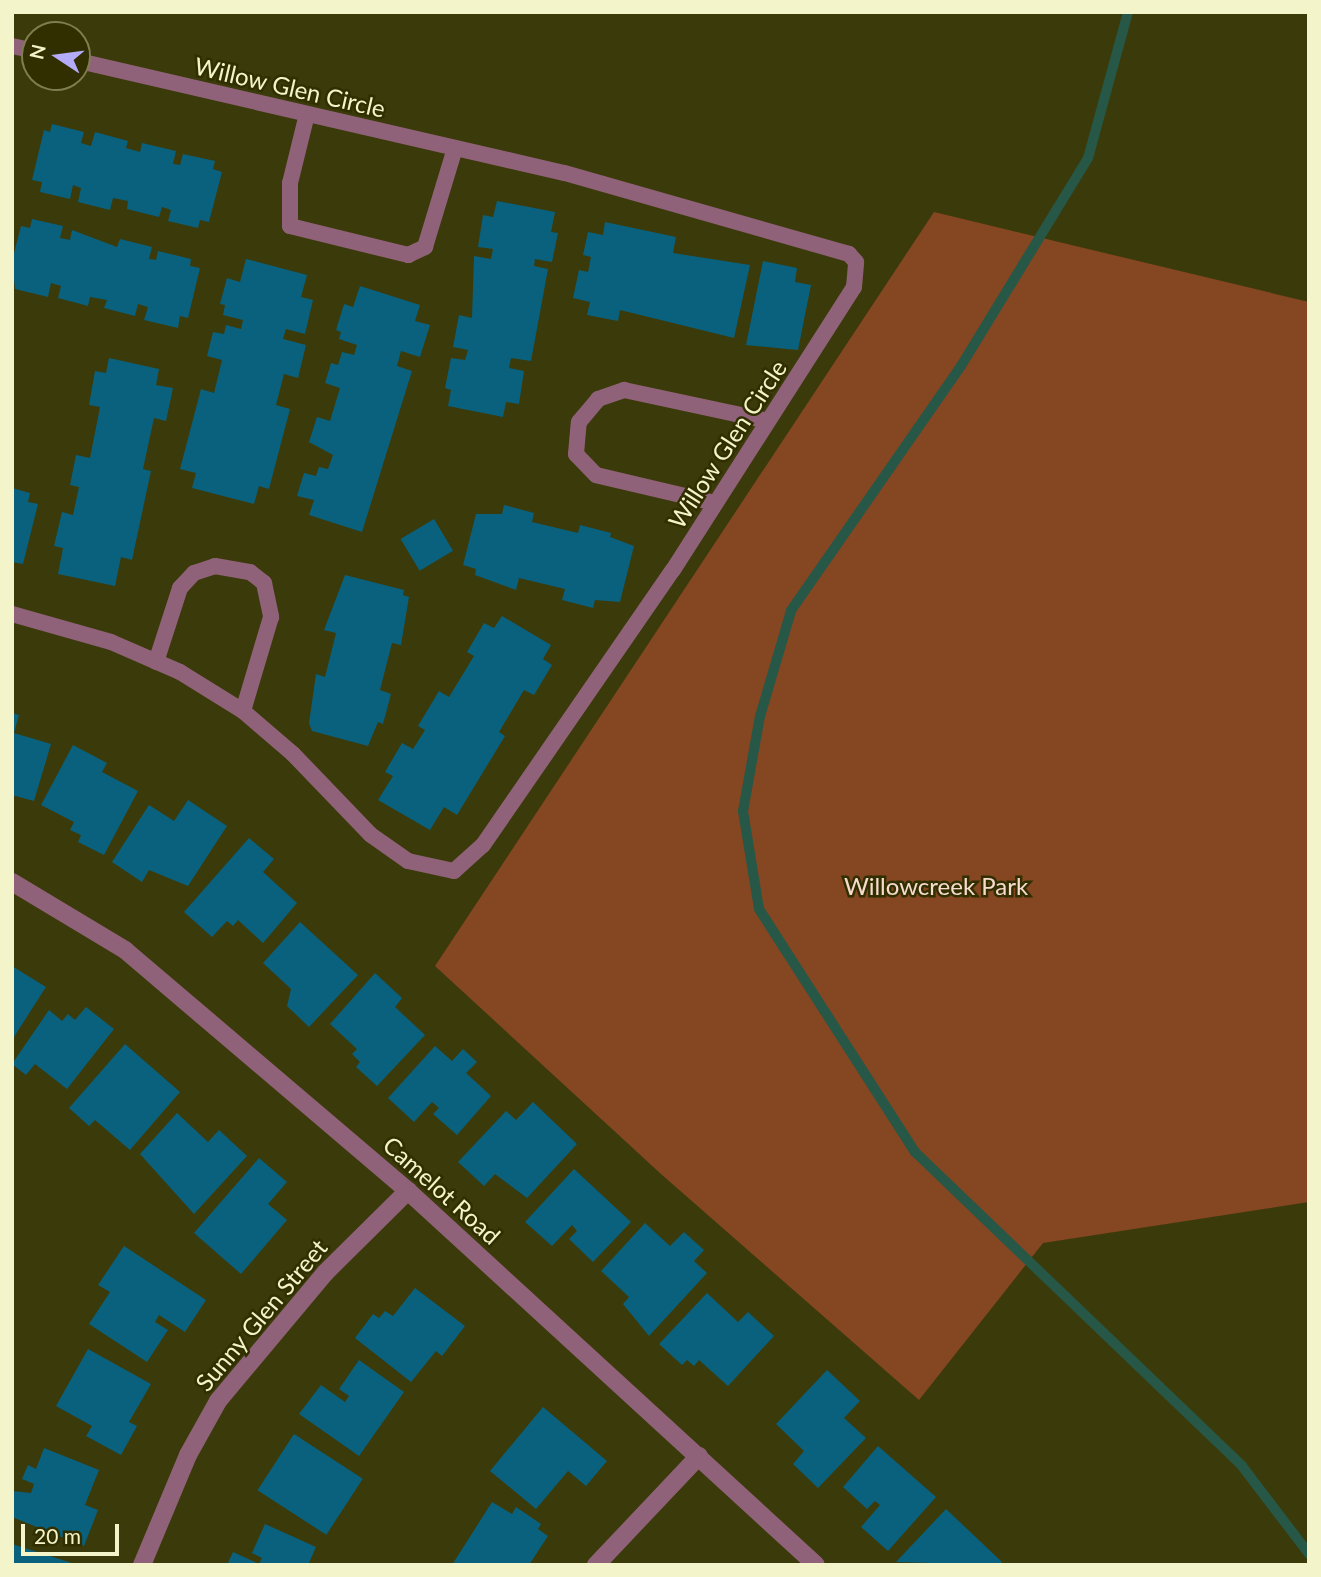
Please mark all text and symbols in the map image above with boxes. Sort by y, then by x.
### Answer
north arrow [21,21,91,91]
text: N [24,42,50,61]
street label: Willow Glen Circle [192,51,388,123]
street label: Willow Glen Circle [662,354,792,534]
park label: Willowcreek Park [844,872,1028,900]
street label: Camelot Road [378,1130,506,1250]
street label: Sunny Glen Street [189,1233,333,1397]
scale bar [24,1510,122,1554]
text: 20 m [34,1523,81,1548]

